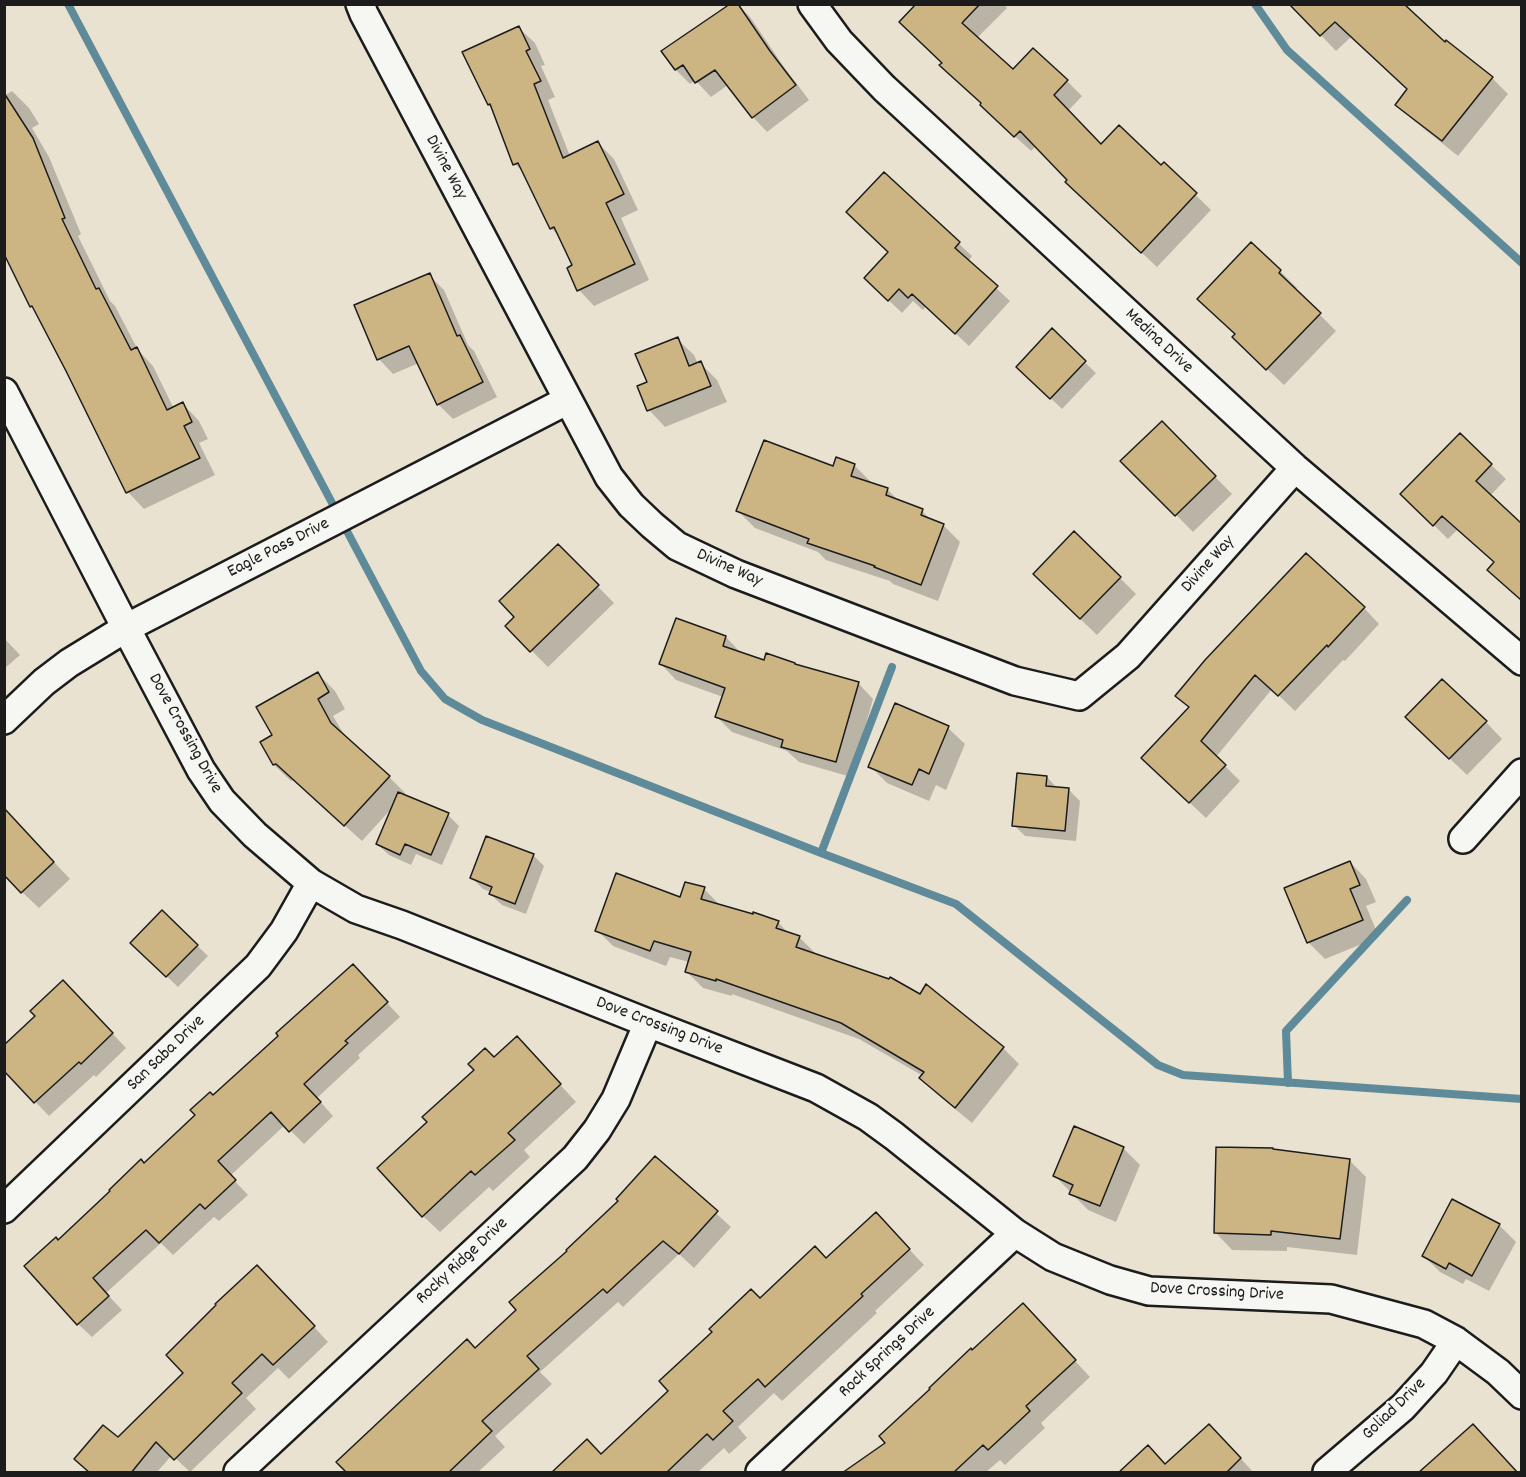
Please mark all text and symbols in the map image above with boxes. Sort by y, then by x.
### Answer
street label: Divine Way [419,132,471,204]
street label: Medina Drive [1119,305,1197,379]
street label: Eagle Pass Drive [224,514,334,584]
street label: Divine Way [1178,532,1240,598]
street label: Divine Way [693,545,765,593]
street label: Dove Crossing Drive [142,670,226,798]
street label: Dove Crossing Drive [593,993,725,1061]
street label: San Saba Drive [123,1011,211,1097]
street label: Rocky Ridge Drive [413,1214,513,1310]
street label: Dove Crossing Drive [1150,1279,1284,1307]
street label: Rock Springs Drive [835,1303,941,1403]
street label: Goliad Drive [1359,1374,1431,1446]

